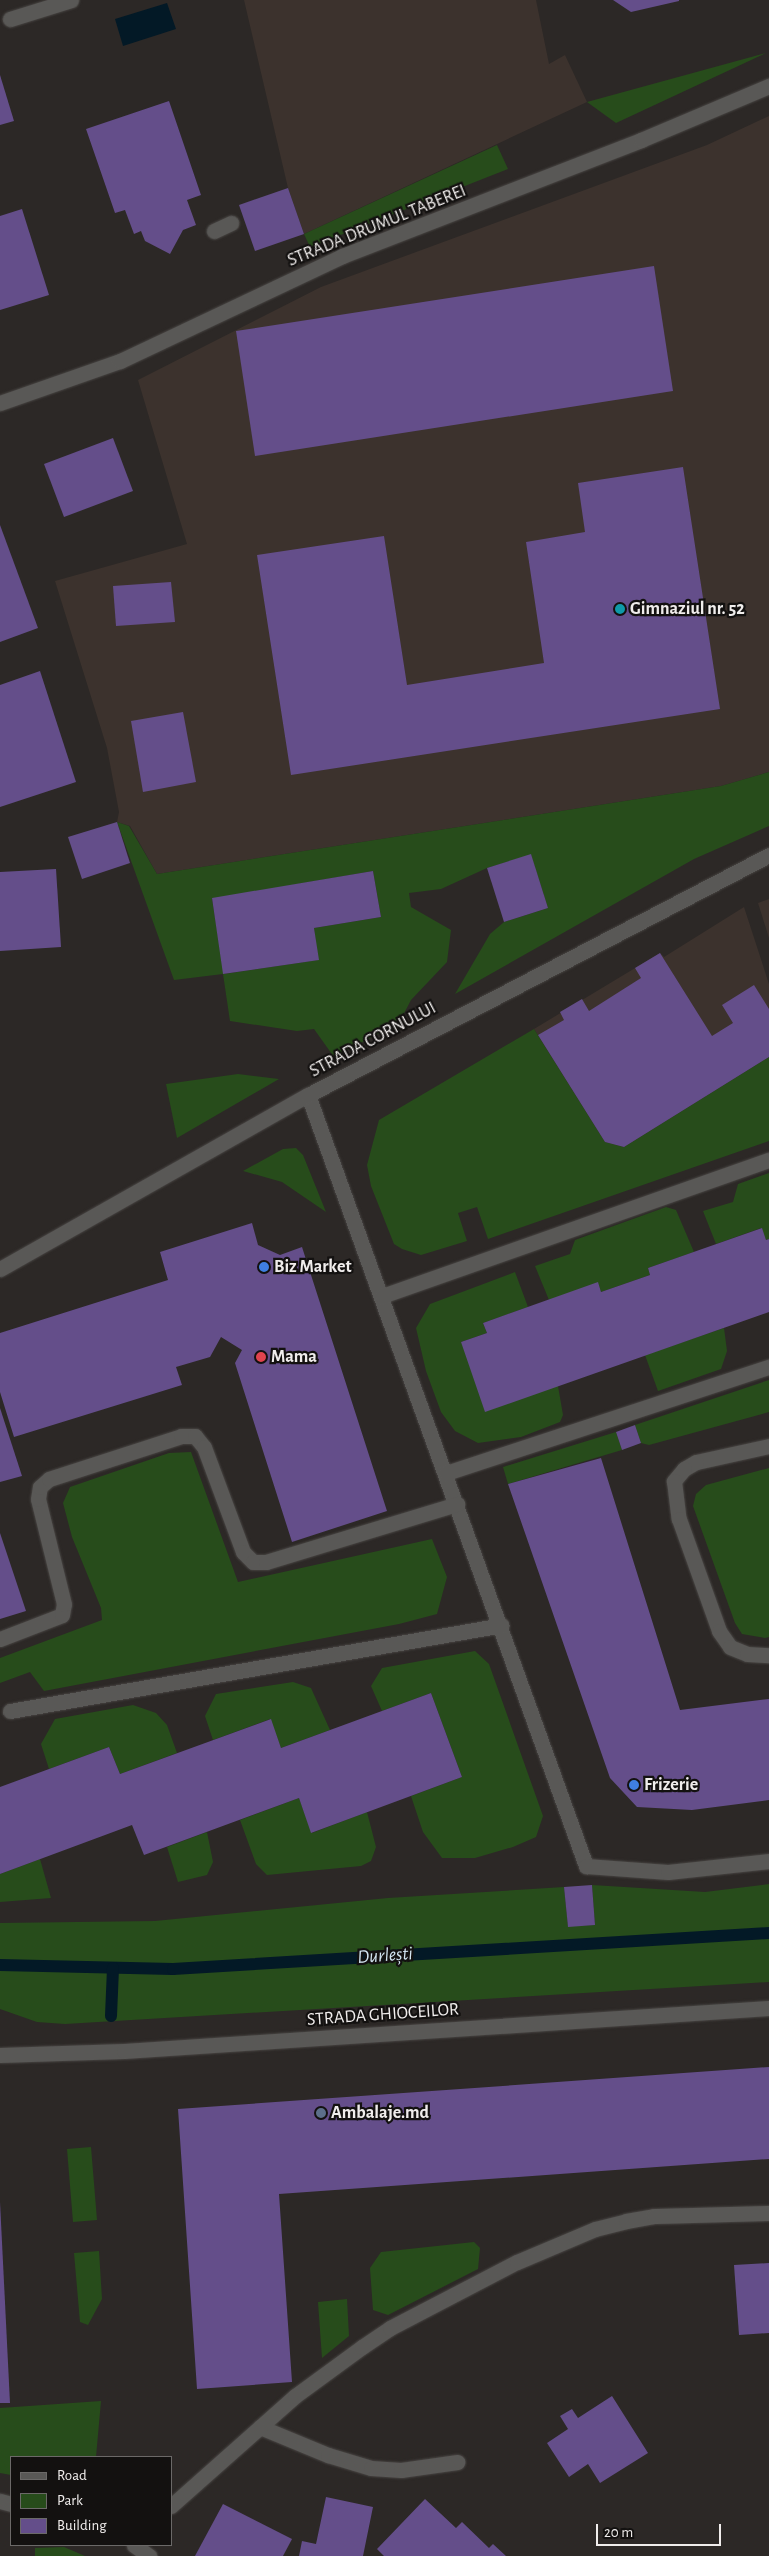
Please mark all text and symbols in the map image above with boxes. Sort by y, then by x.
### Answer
street label: STRADA DRUMUL TABEREI [285,180,469,272]
place label: Gimnaziul nr. 52 [630,598,745,620]
marker: Gimnaziul nr. 52 [614,603,626,615]
street label: STRADA CORNULUI [306,998,440,1082]
place label: Biz Market [274,1256,351,1278]
marker: Biz Market [258,1261,270,1273]
place label: Mama [271,1346,317,1368]
marker: Mama [255,1351,267,1363]
place label: Frizerie [644,1774,698,1796]
marker: Frizerie [628,1779,640,1791]
water label: Durlești [357,1943,413,1969]
street label: STRADA GHIOCEILOR [306,1999,460,2031]
place label: Ambalaje.md [331,2102,429,2124]
marker: Ambalaje.md [315,2107,327,2119]
legend [10,2456,172,2546]
text: Road [57,2468,87,2483]
text: Park [57,2493,83,2508]
scale bar [599,2514,724,2546]
text: Building [57,2518,107,2533]
text: 20 m [604,2525,633,2540]

